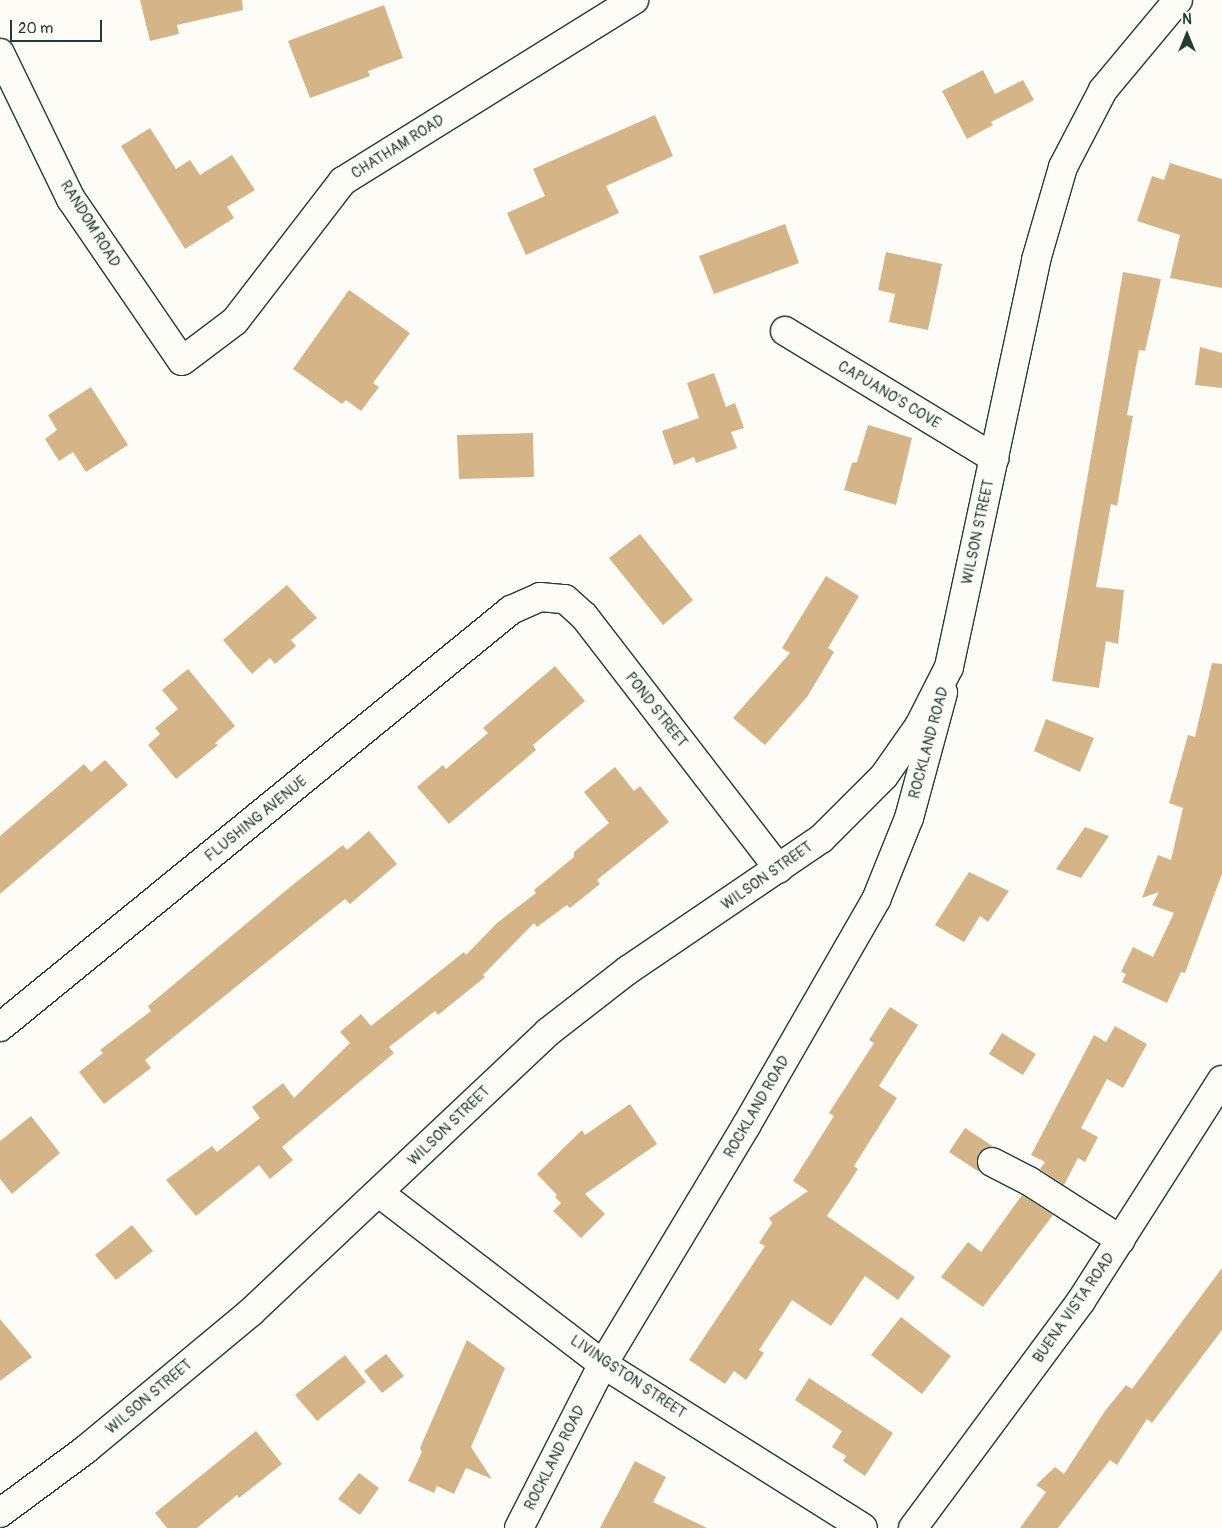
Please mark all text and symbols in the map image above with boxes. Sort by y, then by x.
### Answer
scale bar [12,10,105,42]
north arrow [1162,10,1212,60]
text: N [1182,11,1192,28]
text: 20 m [18,19,53,38]
street label: CHATHAM ROAD [348,111,448,183]
street label: RANDOM ROAD [56,177,124,271]
street label: CAPUANO'S COVE [834,357,944,433]
street label: WILSON STREET [958,478,998,586]
street label: POND STREET [621,669,691,751]
street label: ROCKLAND ROAD [905,685,953,801]
street label: FLUSHING AVENUE [201,772,311,866]
street label: WILSON STREET [718,838,816,914]
street label: ROCKLAND ROAD [720,1053,794,1161]
street label: WILSON STREET [404,1082,494,1170]
street label: BUENA VISTA ROAD [1029,1250,1119,1366]
street label: LIVINGSTON STREET [567,1332,689,1422]
street label: WILSON STREET [102,1356,196,1438]
street label: ROCKLAND ROAD [521,1403,589,1513]

